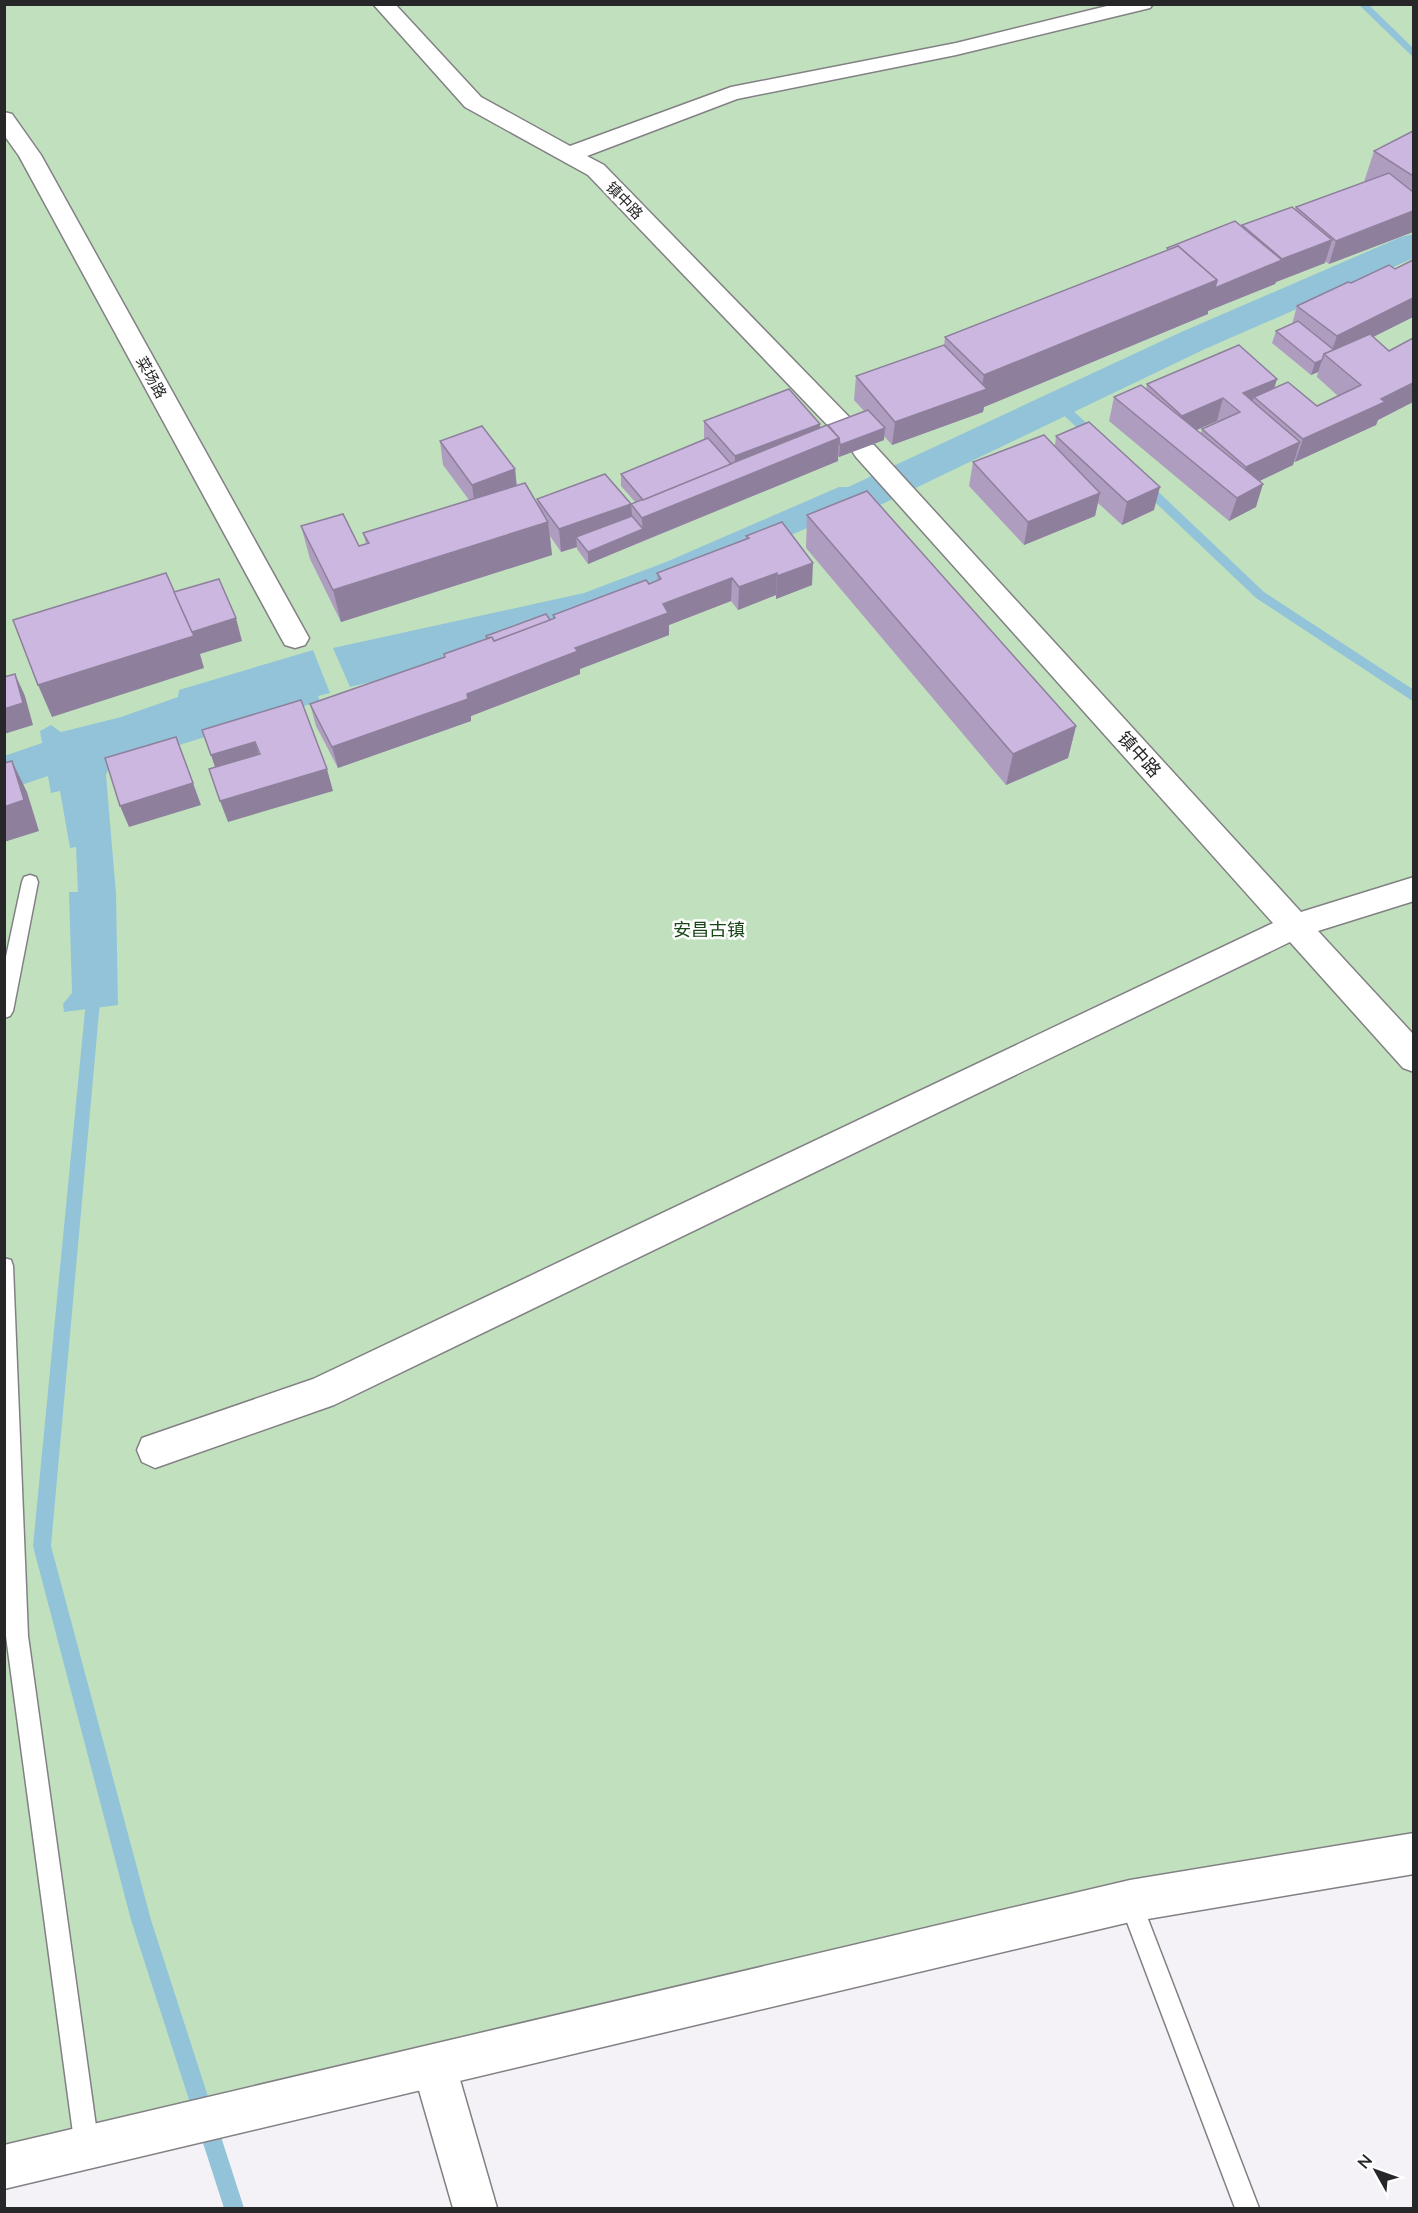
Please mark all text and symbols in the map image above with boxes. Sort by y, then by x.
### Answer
street label: 镇中路 [603,178,647,222]
street label: 菜场路 [133,353,171,401]
street label: 镇中路 [1114,727,1166,781]
park label: 安昌古镇 [673,918,745,940]
north arrow [1346,2141,1406,2201]
text: N [1353,2150,1375,2172]

